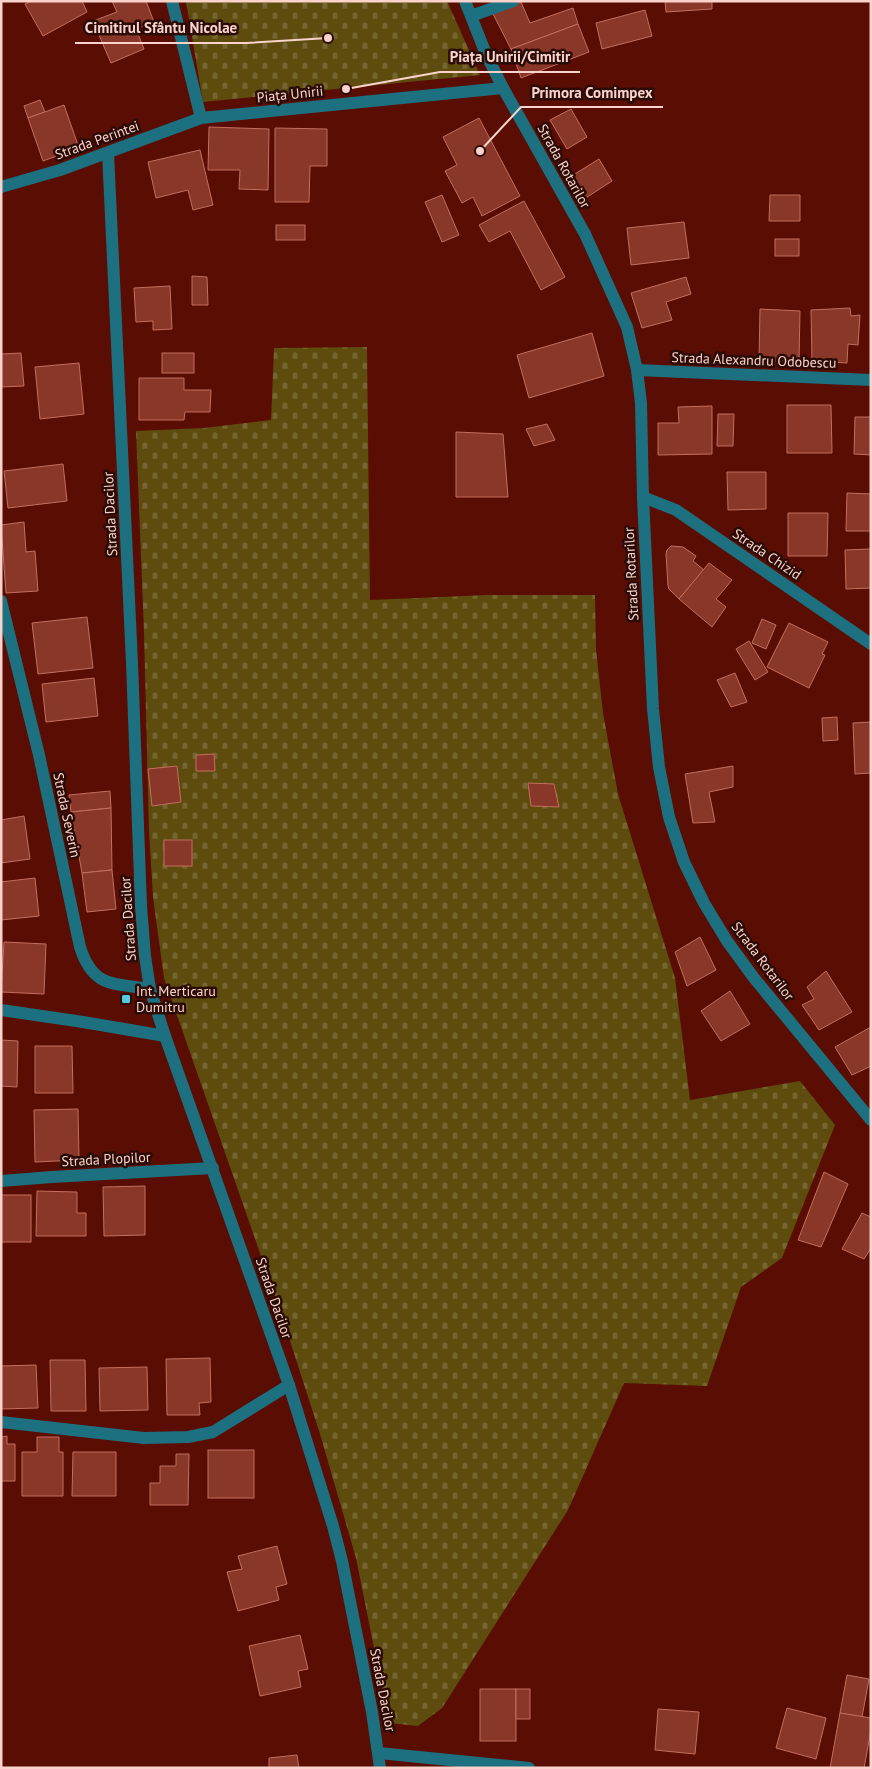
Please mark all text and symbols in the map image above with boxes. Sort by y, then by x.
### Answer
callout: Cimitirul Sfântu Nicolae [75,13,247,43]
text: Cimitirul Sfântu Nicolae [85,18,238,37]
callout: Piața Unirii/Cimitir [440,42,580,72]
text: Piața Unirii/Cimitir [450,47,571,66]
callout: Primora Comimpex [521,77,663,107]
street label: Piața Unirii [256,82,324,106]
text: Primora Comimpex [531,83,653,102]
street label: Strada Perintei [52,116,142,164]
street label: Strada Rotarilor [533,121,595,212]
street label: Strada Alexandru Odobescu [671,348,837,372]
street label: Strada Dacilor [99,471,121,557]
street label: Strada Chizid [729,524,805,584]
street label: Strada Rotarilor [620,526,642,621]
street label: Strada Severin [49,771,85,859]
street label: Strada Dacilor [116,876,140,962]
street label: Strada Rotarilor [728,918,799,1004]
place label: Int. Merticaru Dumitru [136,982,216,1016]
marker: Int. Merticaru Dumitru [120,993,132,1005]
street label: Strada Plopilor [61,1148,151,1170]
street label: Strada Dacilor [252,1255,296,1341]
street label: Strada Dacilor [366,1647,400,1733]

